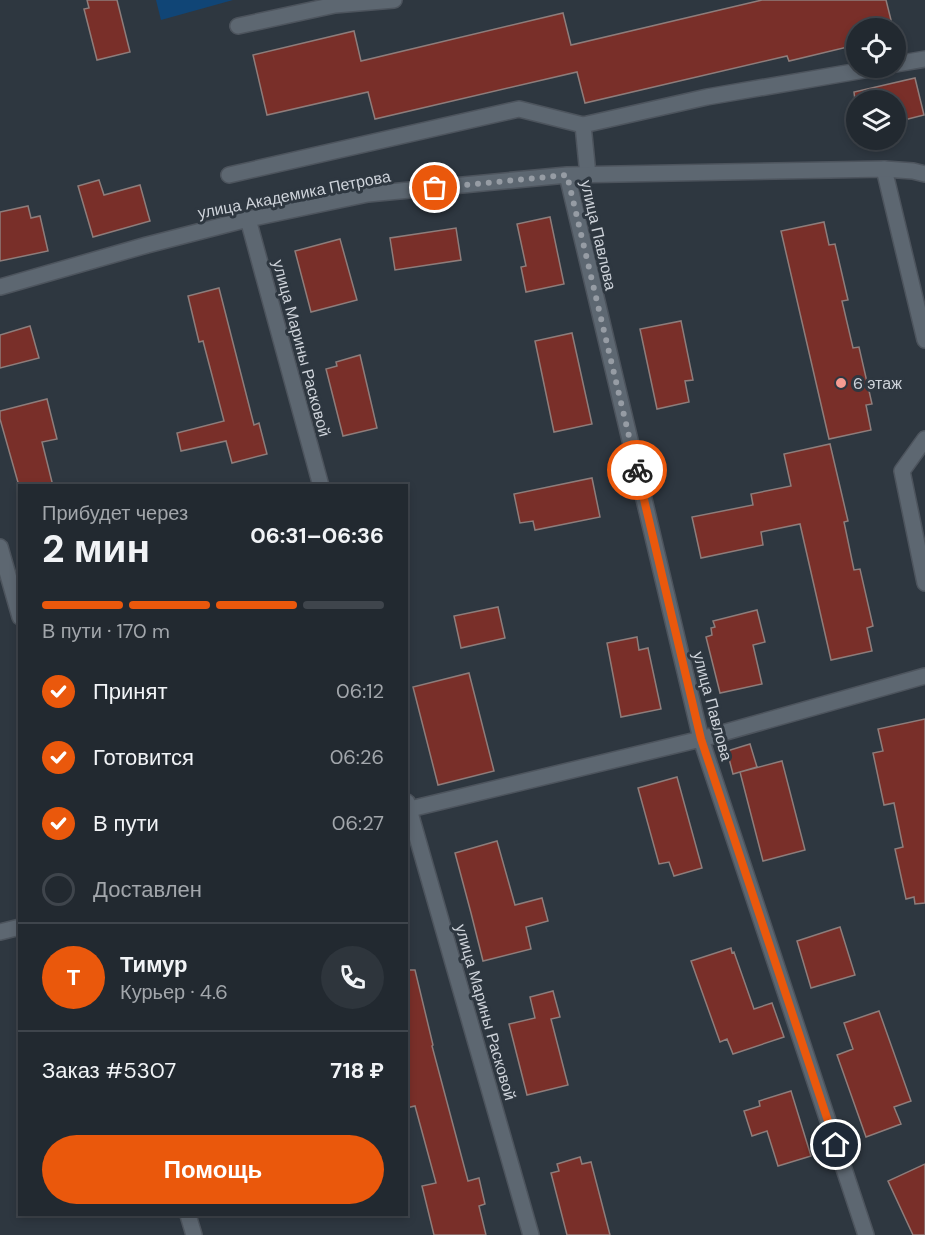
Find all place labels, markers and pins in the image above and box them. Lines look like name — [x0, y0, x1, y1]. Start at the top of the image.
pin — [409, 162, 460, 213]
place label: 6 этаж — [853, 373, 902, 394]
marker: 6 этаж — [834, 376, 848, 390]
pin — [810, 1119, 861, 1170]

